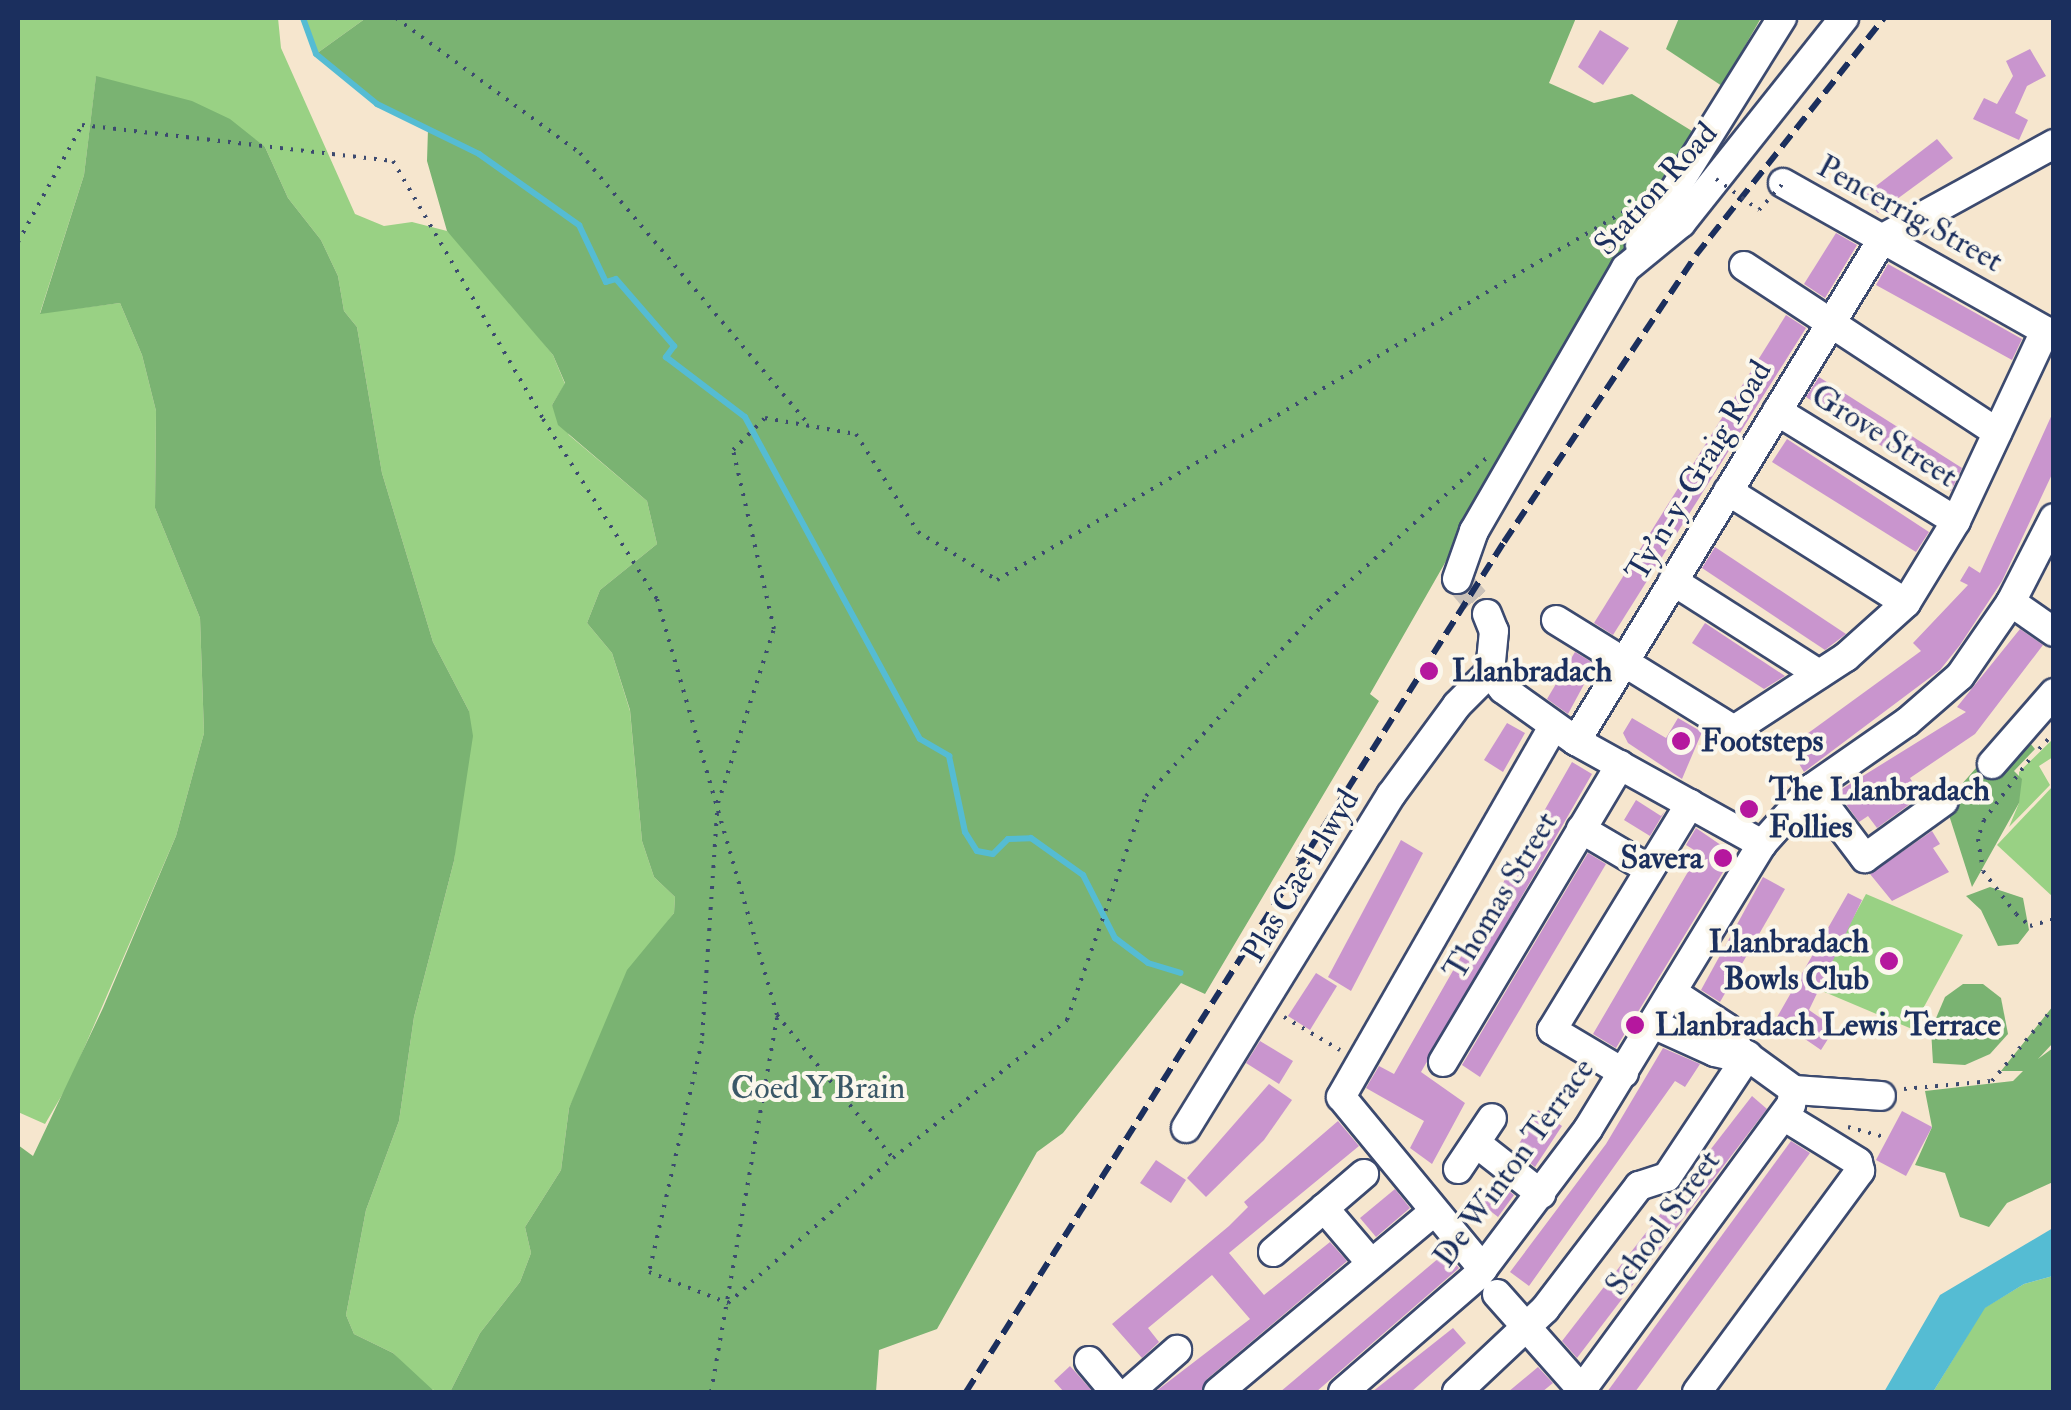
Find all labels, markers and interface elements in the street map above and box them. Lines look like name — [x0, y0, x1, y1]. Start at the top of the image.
street label: Station Road — [1586, 115, 1726, 263]
street label: Pencerrig Street — [1811, 147, 2009, 281]
street label: Ty'n-y-Graig Road — [1618, 354, 1780, 588]
street label: Grove Street — [1804, 376, 1964, 496]
place label: Llanbradach — [1452, 652, 1612, 690]
marker: Llanbradach — [1416, 658, 1442, 684]
place label: Footsteps — [1701, 722, 1823, 760]
marker: Footsteps — [1670, 730, 1692, 752]
place label: The Llanbradach Follies — [1769, 772, 1990, 847]
street label: Plas Cae Llwyd — [1234, 783, 1368, 969]
marker: The Llanbradach Follies — [1738, 798, 1760, 820]
street label: Thomas Street — [1436, 805, 1566, 987]
place label: Savera — [1621, 839, 1703, 877]
marker: Savera — [1712, 847, 1734, 869]
place label: Llanbradach Bowls Club — [1709, 924, 1869, 999]
marker: Llanbradach Bowls Club — [1878, 950, 1900, 972]
place label: Llanbradach Lewis Terrace — [1655, 1006, 2001, 1044]
marker: Llanbradach Lewis Terrace — [1624, 1014, 1646, 1036]
street label: De Winton Terrace — [1425, 1051, 1603, 1275]
park label: Coed Y Brain — [731, 1069, 905, 1107]
street label: School Street — [1597, 1143, 1729, 1303]

